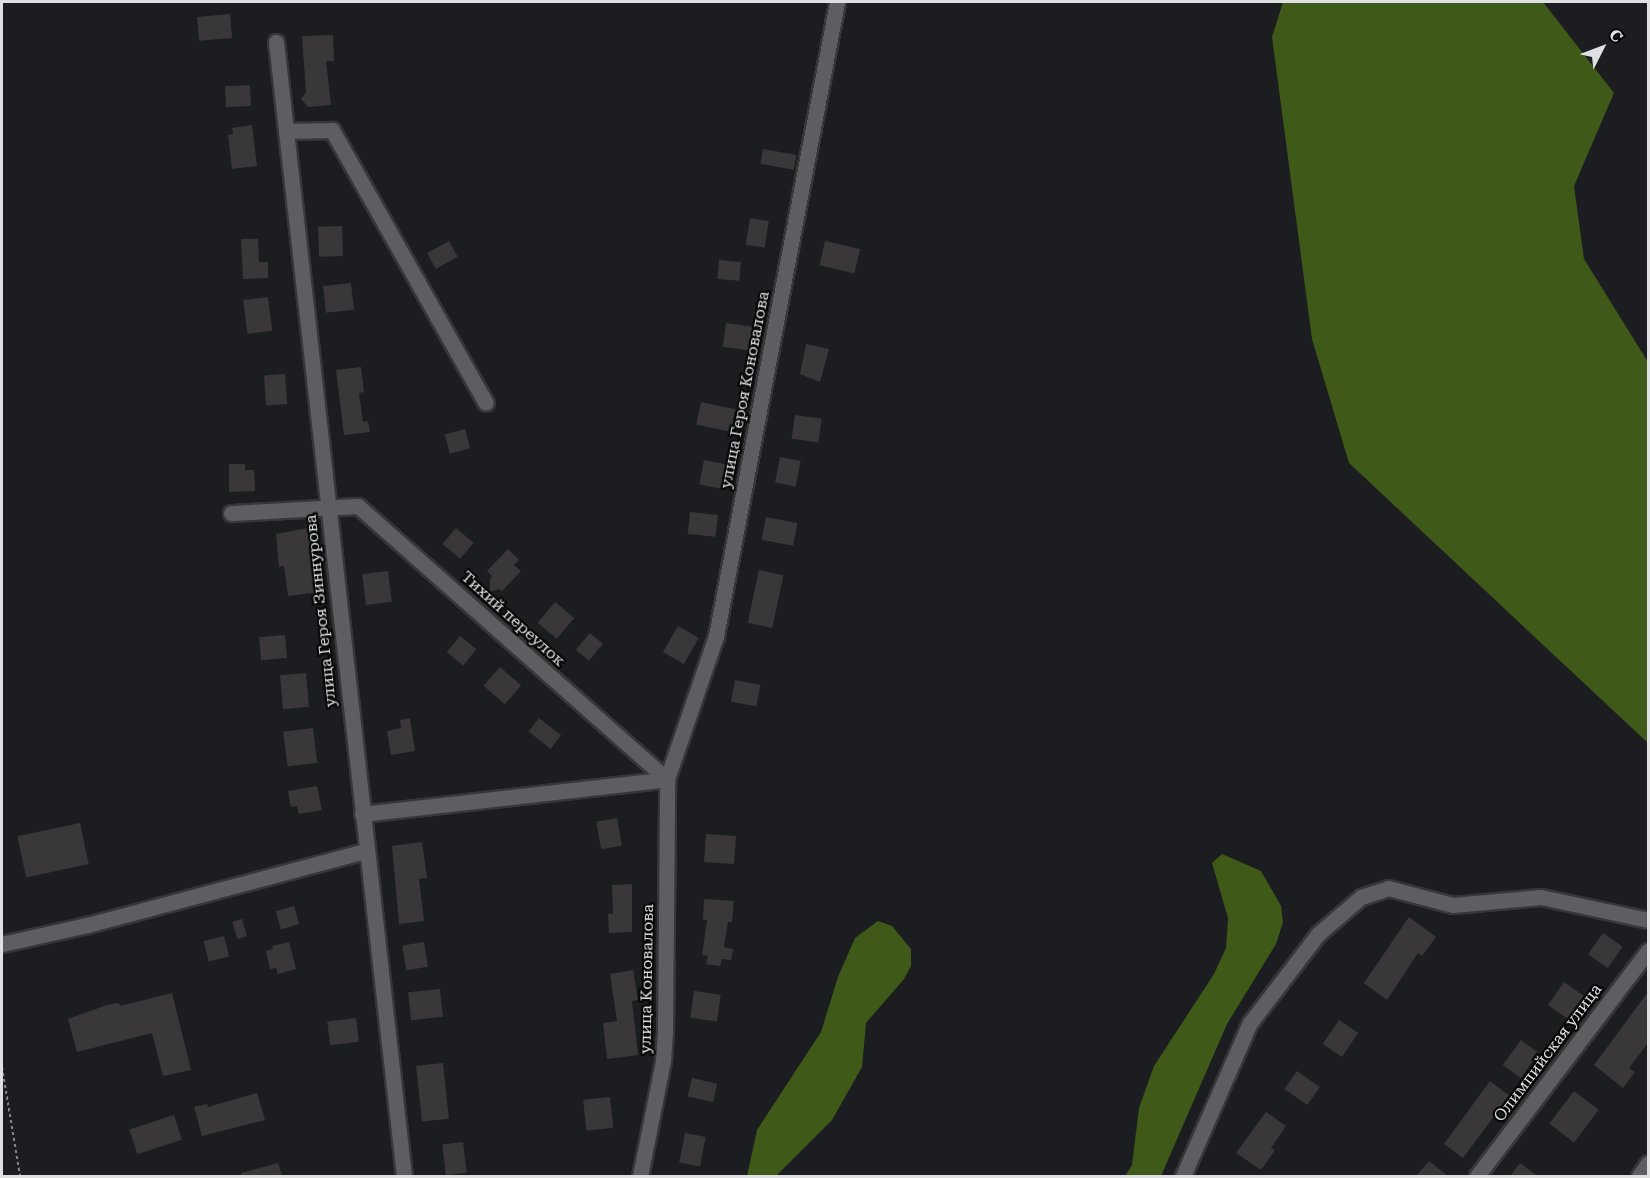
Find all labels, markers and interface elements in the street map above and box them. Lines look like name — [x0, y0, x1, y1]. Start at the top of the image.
north arrow — [1572, 18, 1632, 78]
text: С — [1605, 25, 1627, 46]
street label: улица Героя Коновалова — [716, 290, 774, 490]
street label: улица Героя Зиннурова — [301, 514, 341, 708]
street label: Тихий переулок — [457, 567, 569, 671]
street label: улица Коновалова — [636, 904, 658, 1054]
street label: Олимпийская улица — [1490, 980, 1606, 1126]

